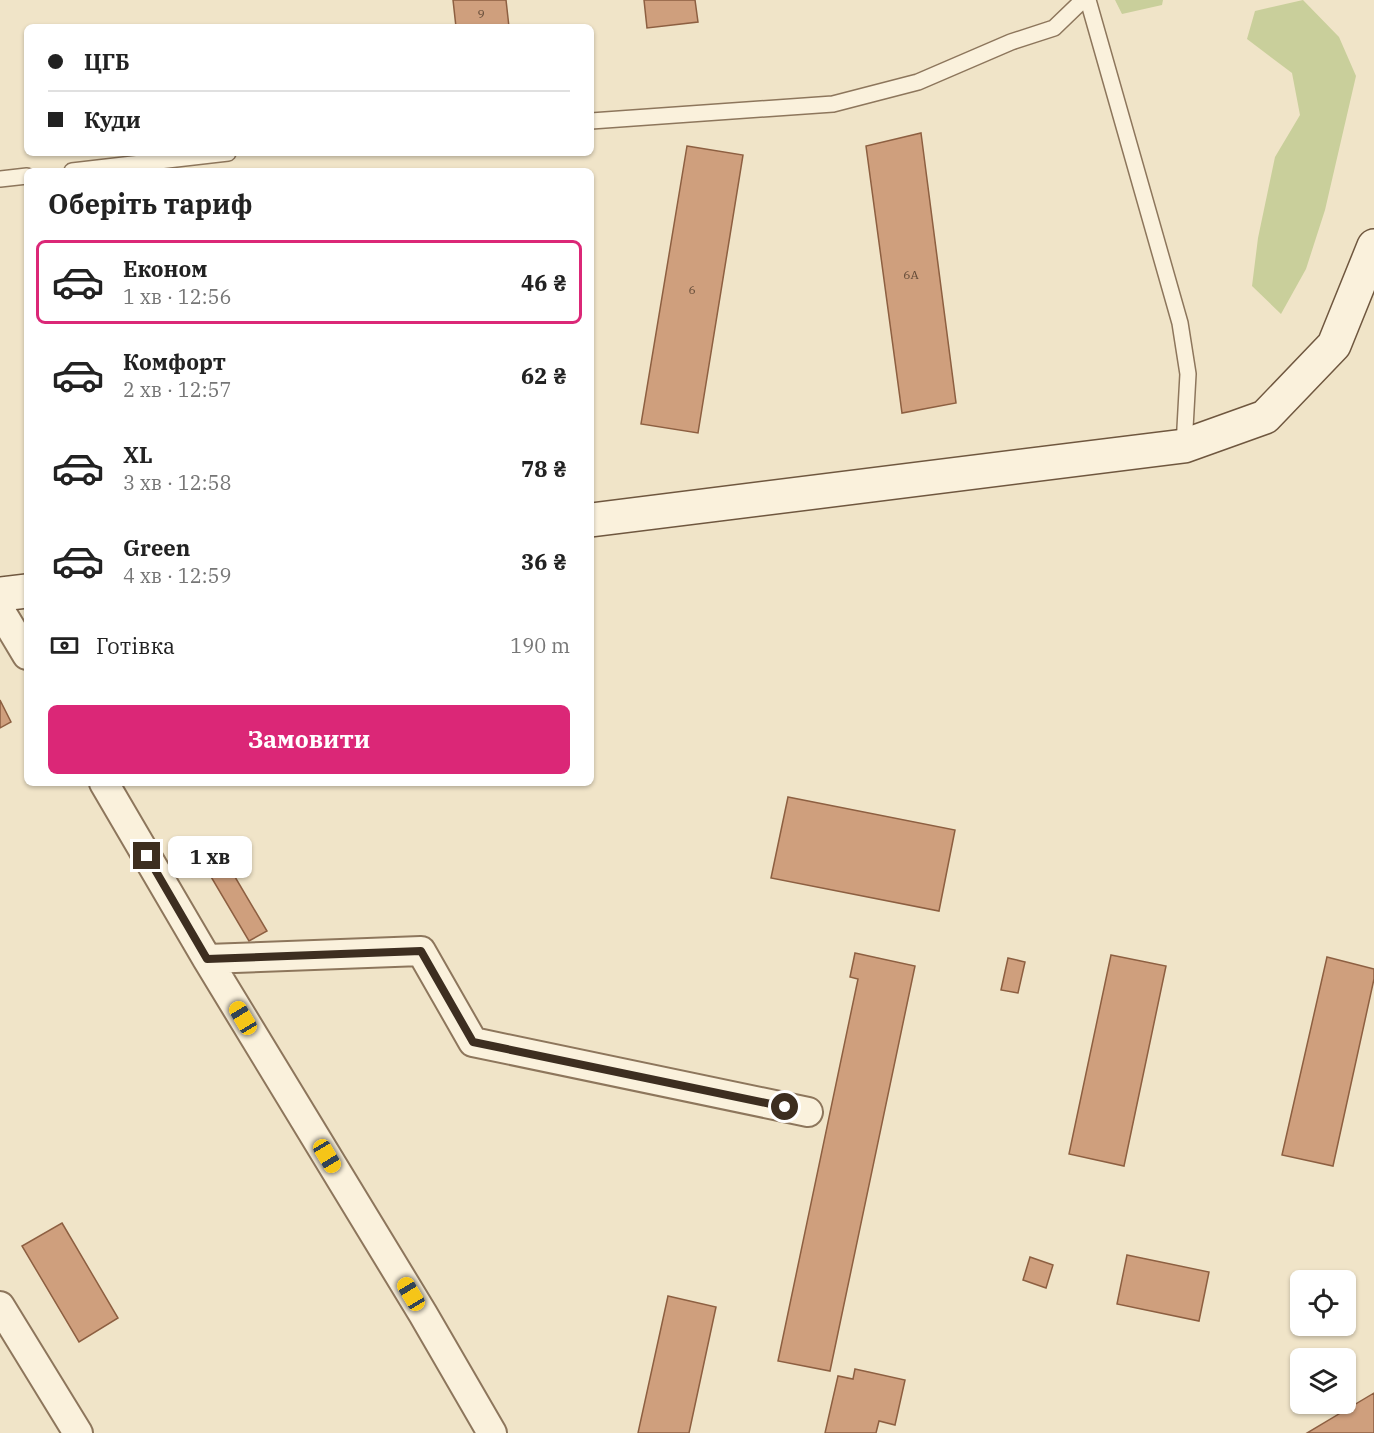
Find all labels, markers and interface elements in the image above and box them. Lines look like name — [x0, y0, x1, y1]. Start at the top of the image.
house number: 9 — [477, 6, 485, 21]
text: ЦГБ — [84, 47, 129, 76]
text: Куди — [84, 105, 141, 134]
text: Оберіть тариф — [48, 186, 253, 221]
text: Економ — [123, 254, 208, 283]
icon: car — [51, 255, 105, 309]
house number: 6А — [903, 267, 919, 282]
text: 46 ₴ — [521, 268, 567, 297]
house number: 6 — [688, 282, 696, 297]
text: 1 хв · 12:56 — [123, 283, 232, 310]
text: Комфорт — [123, 347, 226, 376]
icon: car — [51, 348, 105, 402]
text: 62 ₴ — [521, 361, 567, 390]
text: 2 хв · 12:57 — [123, 376, 232, 403]
text: XL — [123, 440, 153, 469]
icon: car — [51, 441, 105, 495]
text: 78 ₴ — [521, 454, 567, 483]
text: 3 хв · 12:58 — [123, 469, 232, 496]
text: Green — [123, 533, 190, 562]
icon: car — [51, 534, 105, 588]
text: 36 ₴ — [521, 547, 567, 576]
text: 4 хв · 12:59 — [123, 562, 232, 589]
icon: cash — [48, 629, 81, 662]
text: Готівка — [96, 631, 175, 660]
text: 190 m — [510, 632, 570, 659]
button: Замовити — [48, 705, 570, 774]
callout: 1 хв — [168, 835, 252, 877]
route end — [133, 842, 160, 869]
text: 1 хв — [190, 843, 230, 870]
car — [226, 998, 260, 1038]
route start — [771, 1093, 798, 1120]
car — [310, 1136, 344, 1176]
map controls — [1290, 1270, 1356, 1414]
button: locate — [1290, 1270, 1356, 1336]
car — [394, 1274, 428, 1314]
button: layers — [1290, 1348, 1356, 1414]

